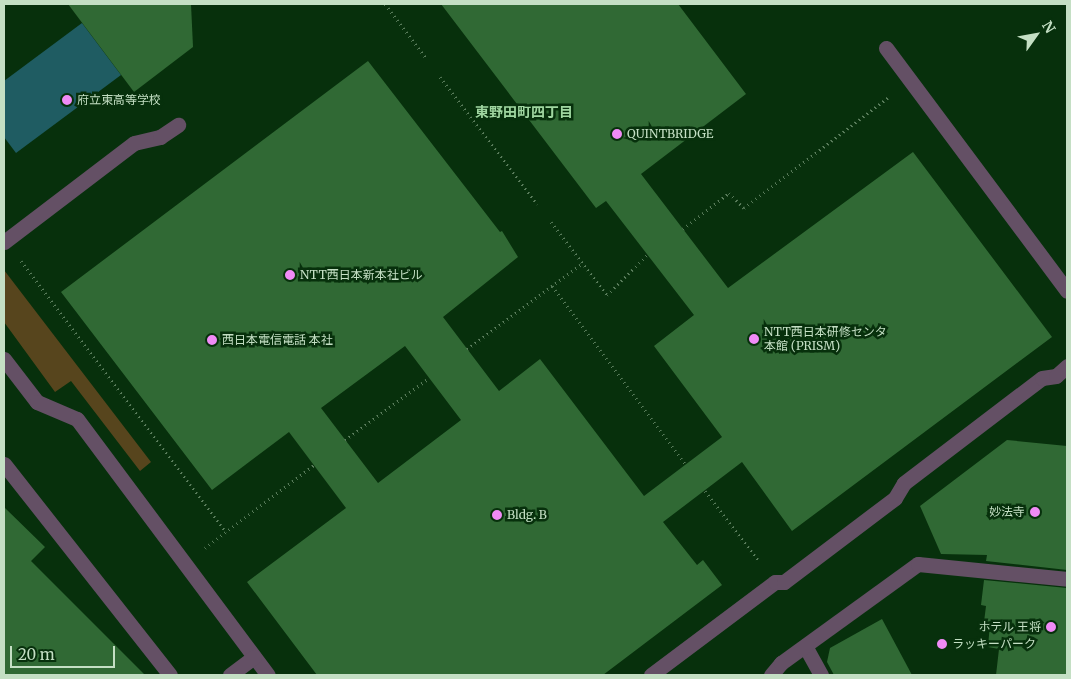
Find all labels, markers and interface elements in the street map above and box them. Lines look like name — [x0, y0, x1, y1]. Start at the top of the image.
north arrow — [1011, 10, 1061, 60]
text: N — [1038, 18, 1059, 37]
place label: 府立東高等学校 — [77, 93, 161, 107]
marker: 府立東高等学校 — [61, 94, 73, 106]
district label: 東野田町四丁目 — [475, 104, 573, 120]
place label: QUINTBRIDGE — [627, 127, 713, 141]
marker: QUINTBRIDGE — [611, 128, 623, 140]
place label: NTT西日本新本社ビル — [300, 268, 423, 282]
marker: NTT西日本新本社ビル — [284, 269, 296, 281]
place label: NTT西日本研修センタ 本館 (PRISM) — [764, 325, 887, 353]
place label: 西日本電信電話 本社 — [222, 333, 333, 347]
marker: NTT西日本研修センタ 本館 (PRISM) — [748, 333, 760, 345]
marker: 西日本電信電話 本社 — [206, 334, 218, 346]
place label: 妙法寺 — [989, 505, 1025, 519]
marker: 妙法寺 — [1029, 506, 1041, 518]
place label: Bldg. B — [507, 508, 547, 522]
marker: Bldg. B — [491, 509, 503, 521]
place label: ホテル 王将 — [978, 620, 1041, 634]
marker: ホテル 王将 — [1045, 621, 1057, 633]
scale bar — [12, 636, 118, 668]
place label: ラッキーパーク — [952, 637, 1036, 651]
marker: ラッキーパーク — [936, 638, 948, 650]
text: 20 m — [18, 645, 55, 664]

